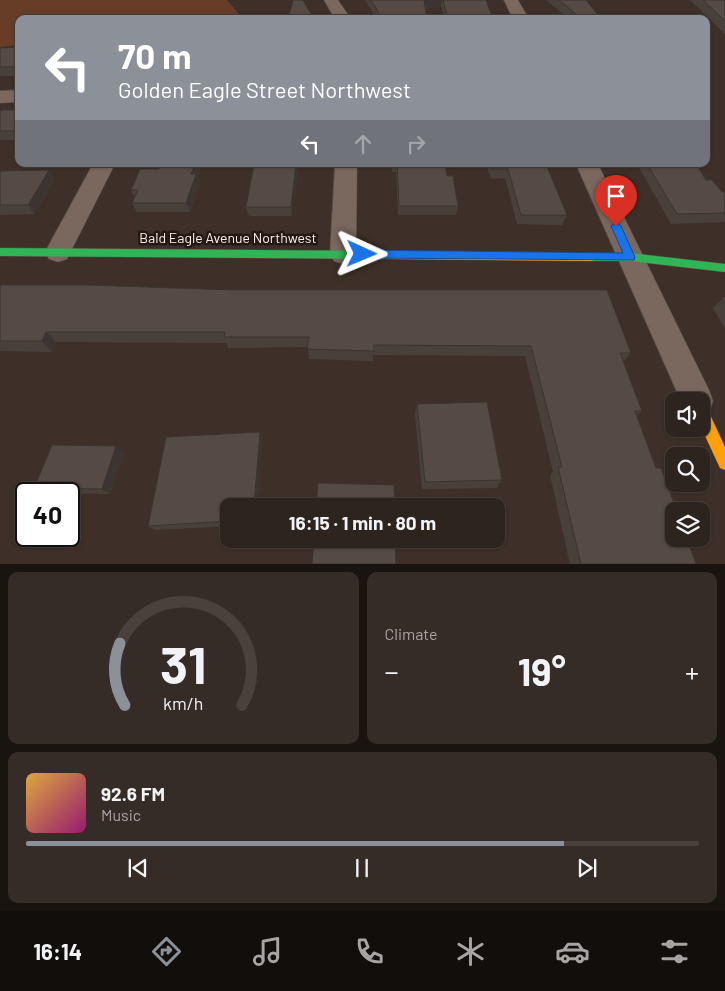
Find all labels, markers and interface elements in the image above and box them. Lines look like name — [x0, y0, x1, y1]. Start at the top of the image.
text: 70 m — [118, 34, 192, 76]
icon: left — [35, 35, 100, 100]
text: Golden Eagle Street Northwest — [118, 76, 411, 102]
icon: left — [296, 130, 324, 158]
icon: ahead — [349, 130, 377, 158]
icon: right — [402, 130, 430, 158]
pin — [595, 175, 637, 226]
icon: arrive — [602, 182, 630, 210]
position arrow — [335, 227, 387, 279]
street label: Bald Eagle Avenue Northwest — [139, 229, 317, 246]
map controls — [665, 392, 710, 547]
button: sound — [665, 392, 710, 437]
button: search — [665, 447, 710, 492]
speed limit sign: 40 — [15, 482, 80, 547]
button: layers — [665, 502, 710, 547]
text: 16:15 · 1 min · 80 m — [289, 511, 436, 534]
text: Climate — [385, 624, 437, 643]
text: 31 — [160, 632, 206, 694]
text: 19° — [518, 648, 566, 694]
text: − — [385, 654, 399, 688]
text: + — [685, 654, 699, 688]
text: km/h — [163, 692, 203, 714]
text: 92.6 FM — [101, 782, 165, 805]
text: Music — [101, 805, 141, 824]
icon: previous — [124, 854, 152, 882]
icon: pause — [348, 854, 376, 882]
icon: next — [573, 854, 601, 882]
icon: directions — [149, 934, 184, 969]
icon: music — [250, 934, 285, 969]
icon: phone — [352, 934, 387, 969]
icon: climate — [453, 934, 488, 969]
icon: car — [555, 934, 590, 969]
icon: filters — [657, 934, 692, 969]
text: 16:14 — [33, 938, 82, 964]

